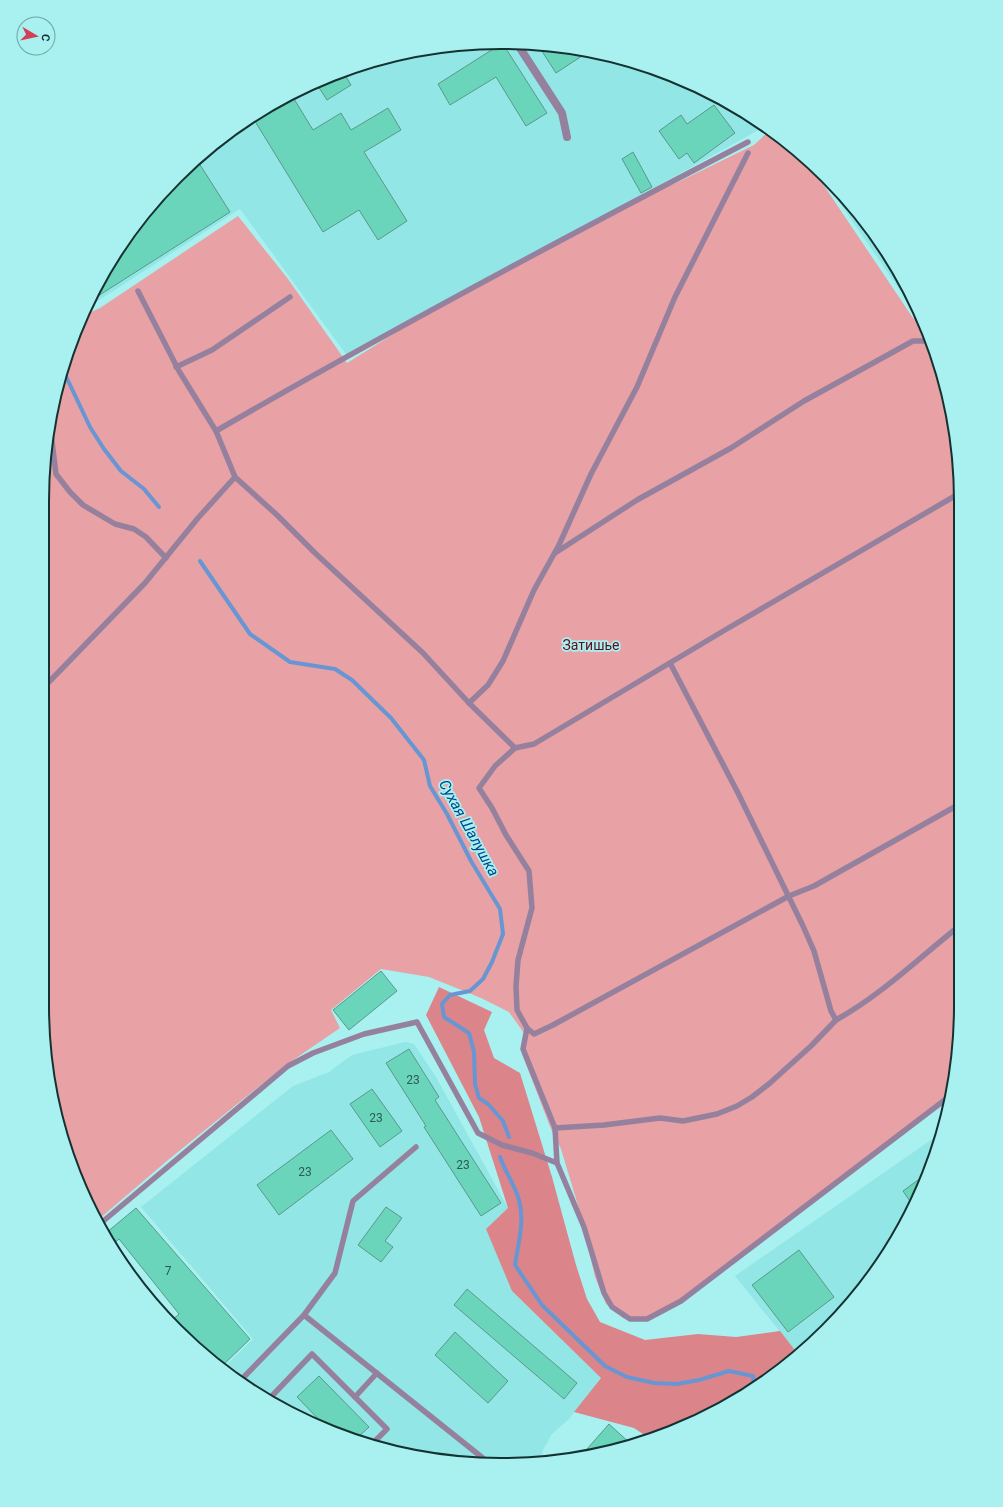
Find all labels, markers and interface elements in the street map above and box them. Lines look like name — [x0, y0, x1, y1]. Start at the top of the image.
north arrow — [16, 16, 56, 56]
text: С — [38, 33, 52, 42]
park label: Затишье — [563, 637, 619, 653]
water label: Сухая Шалушка — [435, 777, 503, 879]
house number: 23 — [406, 1073, 420, 1087]
house number: 23 — [369, 1111, 383, 1125]
house number: 23 — [456, 1158, 470, 1172]
house number: 23 — [298, 1165, 312, 1179]
house number: 7 — [165, 1264, 172, 1278]

